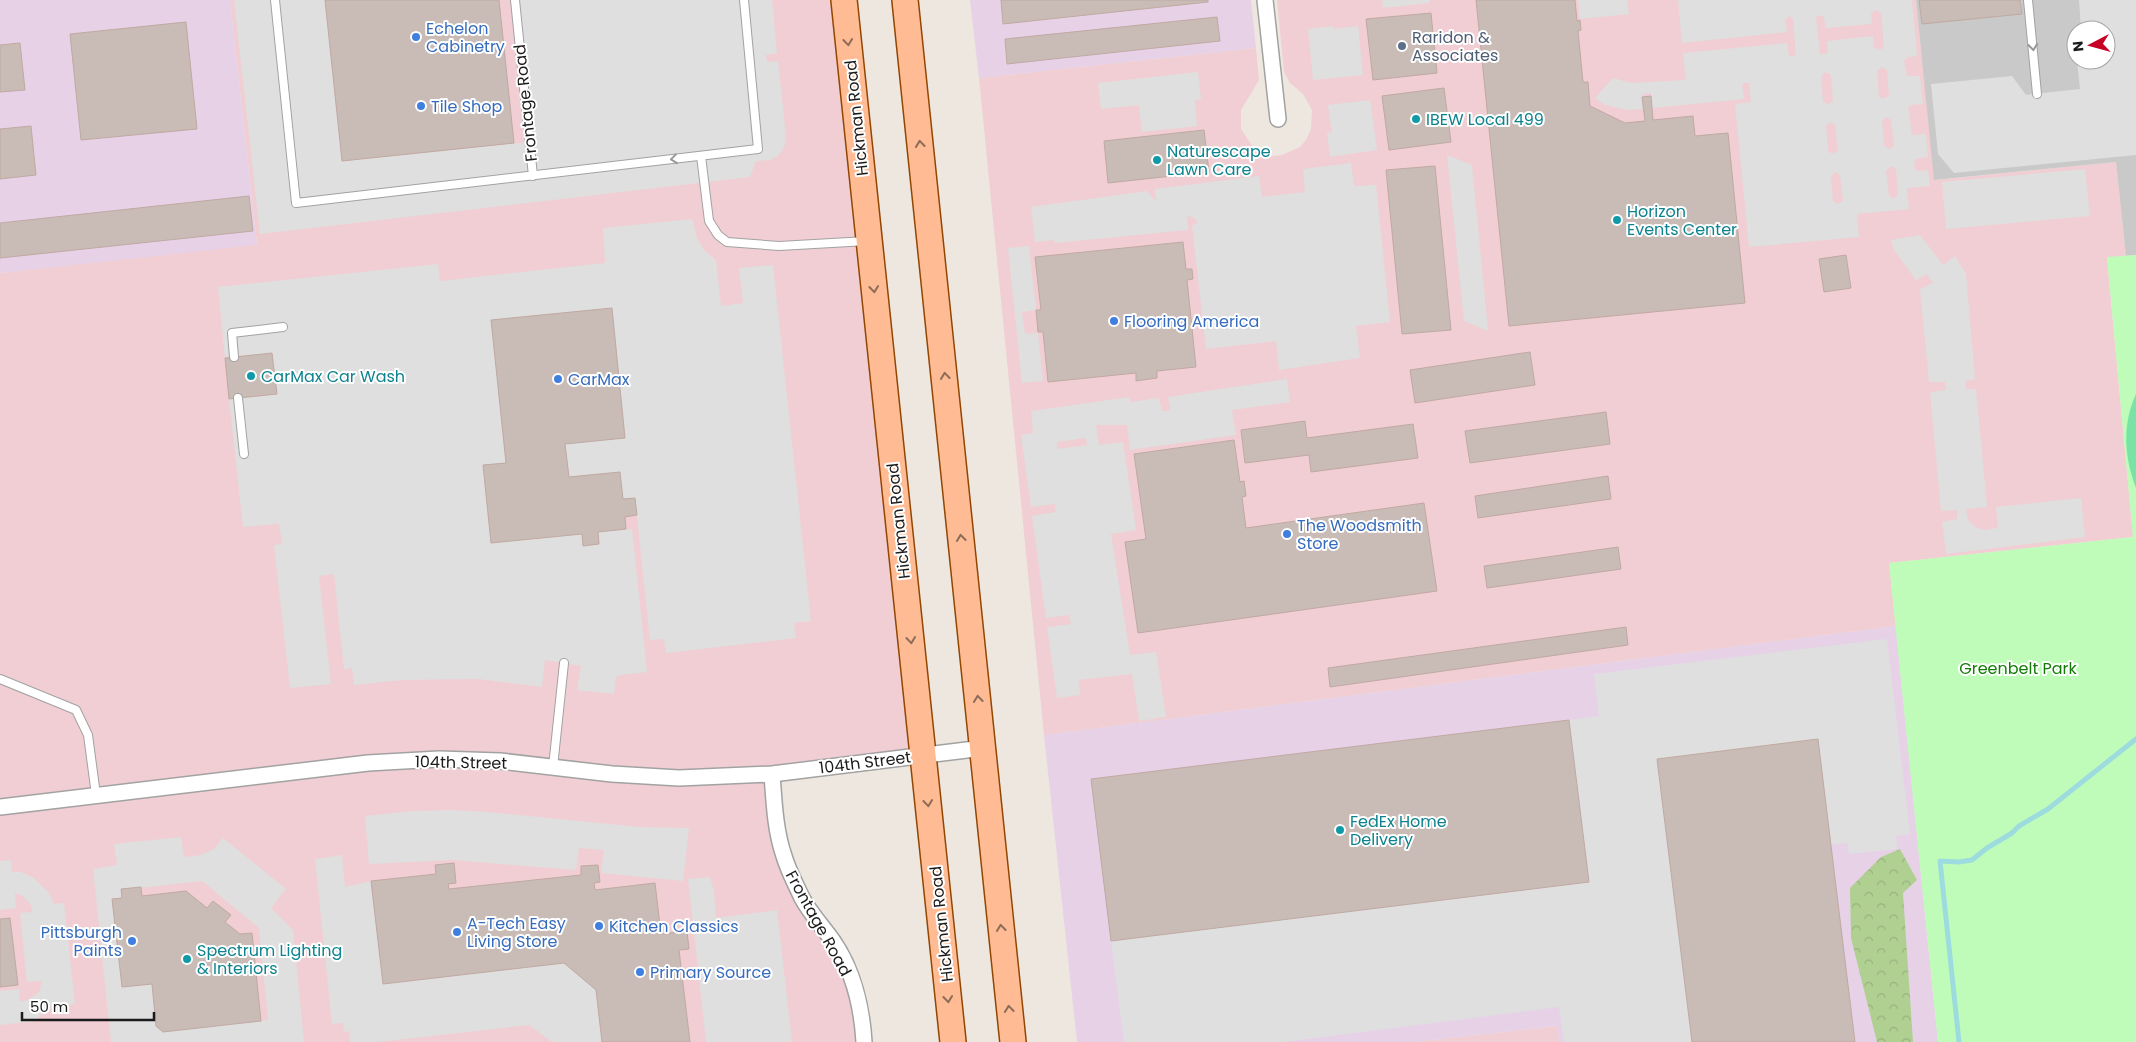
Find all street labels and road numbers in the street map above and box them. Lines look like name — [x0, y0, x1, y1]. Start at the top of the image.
street label: Frontage Road — [508, 43, 543, 163]
street label: Hickman Road — [839, 59, 874, 177]
street label: Hickman Road — [881, 462, 916, 580]
street label: 104th Street — [818, 745, 912, 780]
street label: 104th Street — [415, 750, 508, 775]
street label: Hickman Road — [924, 865, 959, 983]
street label: Frontage Road — [780, 866, 857, 980]

